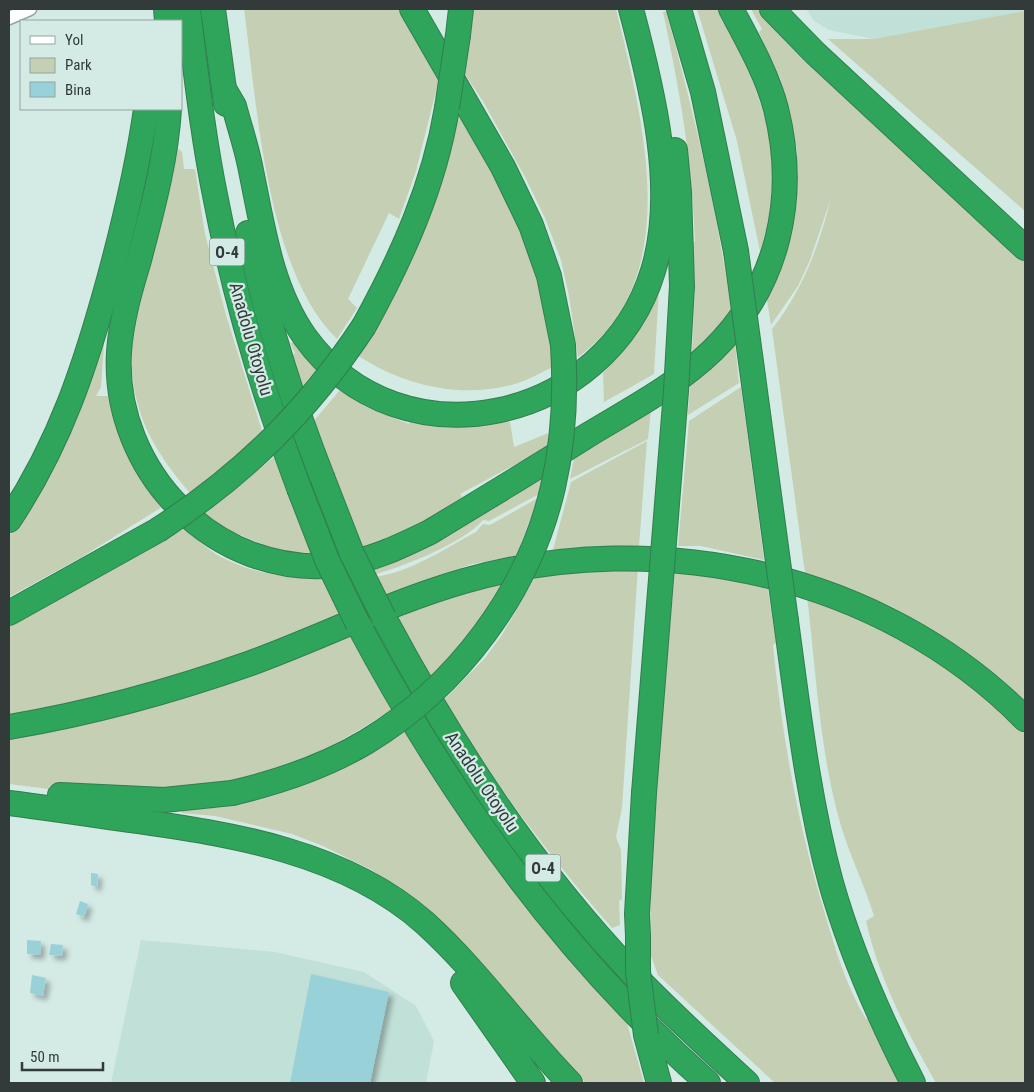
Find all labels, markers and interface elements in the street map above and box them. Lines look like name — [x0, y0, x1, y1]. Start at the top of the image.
legend — [20, 20, 182, 110]
text: Yol — [65, 31, 83, 49]
text: Park — [65, 56, 92, 74]
text: Bina — [65, 81, 91, 99]
road number: O-4 — [210, 238, 244, 266]
street label: Anadolu Otoyolu — [225, 280, 278, 398]
street label: Anadolu Otoyolu — [441, 727, 524, 836]
road number: O-4 — [526, 854, 560, 881]
scale bar — [22, 1040, 104, 1072]
text: 50 m — [30, 1048, 60, 1066]

